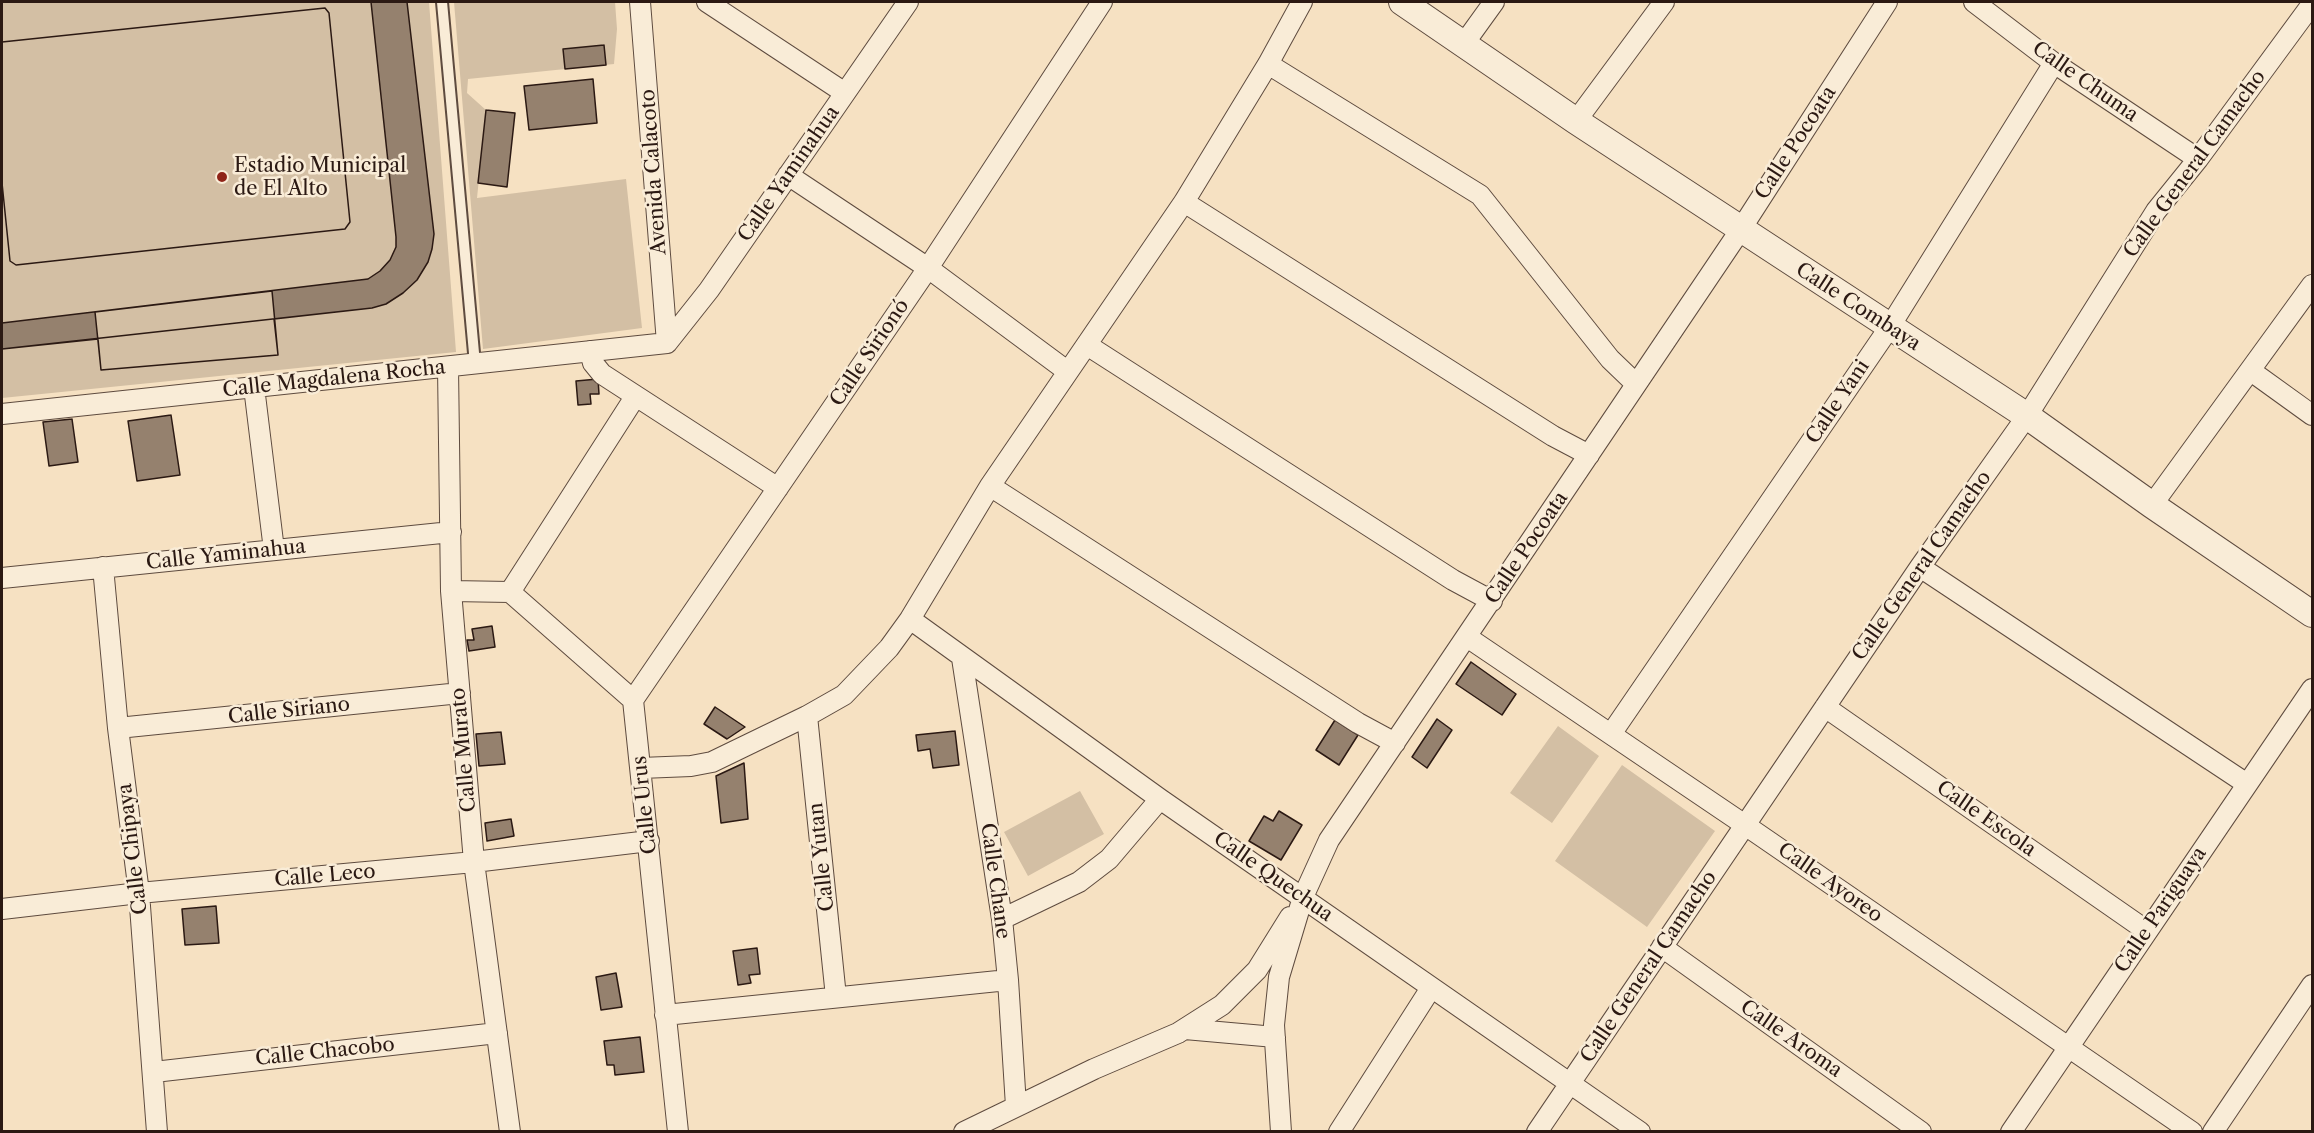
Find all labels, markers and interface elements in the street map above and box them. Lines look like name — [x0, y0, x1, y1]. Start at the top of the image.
street label: Calle Chuma — [2027, 37, 2143, 127]
street label: Calle General Camacho — [2119, 66, 2271, 262]
street label: Calle Pocoata — [1750, 82, 1842, 204]
street label: Avenida Calacoto — [636, 88, 672, 256]
street label: Calle Yaminahua — [733, 101, 845, 247]
place label: Estadio Municipal de El Alto — [234, 154, 406, 201]
marker: Estadio Municipal de El Alto — [215, 170, 229, 184]
street label: Calle Combaya — [1791, 258, 1925, 356]
street label: Calle Sirionó — [825, 295, 915, 411]
street label: Calle Magdalena Rocha — [221, 355, 447, 403]
street label: Calle Yani — [1801, 356, 1875, 448]
street label: Calle General Camacho — [1847, 467, 1997, 665]
street label: Calle Pocoata — [1481, 487, 1573, 609]
street label: Calle Yaminahua — [145, 535, 307, 575]
street label: Calle Murato — [447, 687, 481, 813]
street label: Calle Siriano — [227, 693, 351, 729]
street label: Calle Urus — [628, 755, 662, 855]
street label: Calle Escola — [1932, 776, 2040, 862]
street label: Calle Chipaya — [113, 782, 153, 916]
street label: Calle Yutan — [804, 801, 840, 913]
street label: Calle Chane — [975, 822, 1015, 940]
street label: Calle Quechua — [1209, 827, 1337, 927]
street label: Calle Ayoreo — [1773, 838, 1887, 928]
street label: Calle Pariguaya — [2110, 843, 2212, 977]
street label: Calle Leco — [273, 860, 377, 892]
street label: Calle General Camacho — [1576, 867, 1722, 1067]
street label: Calle Aroma — [1735, 995, 1847, 1083]
street label: Calle Chacobo — [254, 1033, 396, 1071]

